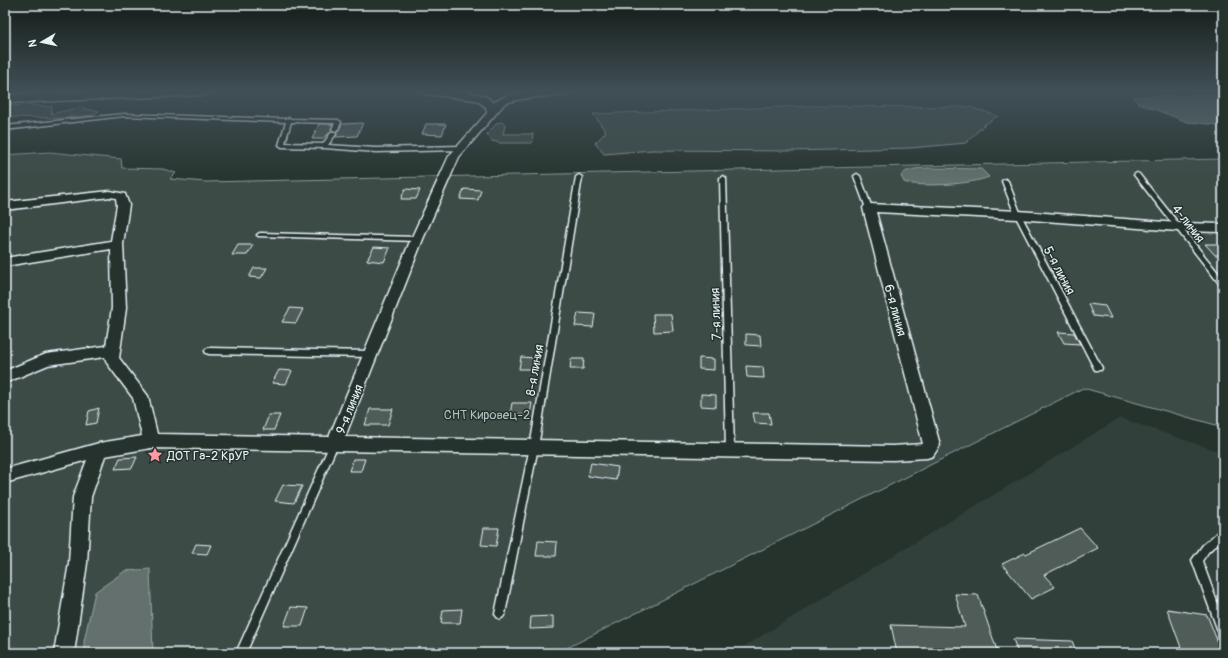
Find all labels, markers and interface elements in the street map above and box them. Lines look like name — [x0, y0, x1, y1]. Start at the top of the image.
north arrow — [22, 22, 62, 62]
text: N — [26, 38, 40, 48]
street label: 4-линия — [1168, 201, 1208, 246]
street label: 5-я линия — [1040, 244, 1079, 297]
street label: 6-я линия — [880, 283, 910, 338]
street label: 7-я линия — [707, 288, 725, 340]
street label: 8-я линия — [523, 343, 547, 397]
street label: 9-я линия — [333, 382, 367, 437]
park label: СНТ Кировец-2 — [444, 407, 530, 423]
place icon: ДОТ Га-2 КрУР — [146, 446, 164, 464]
place label: ДОТ Га-2 КрУР — [166, 448, 249, 464]

